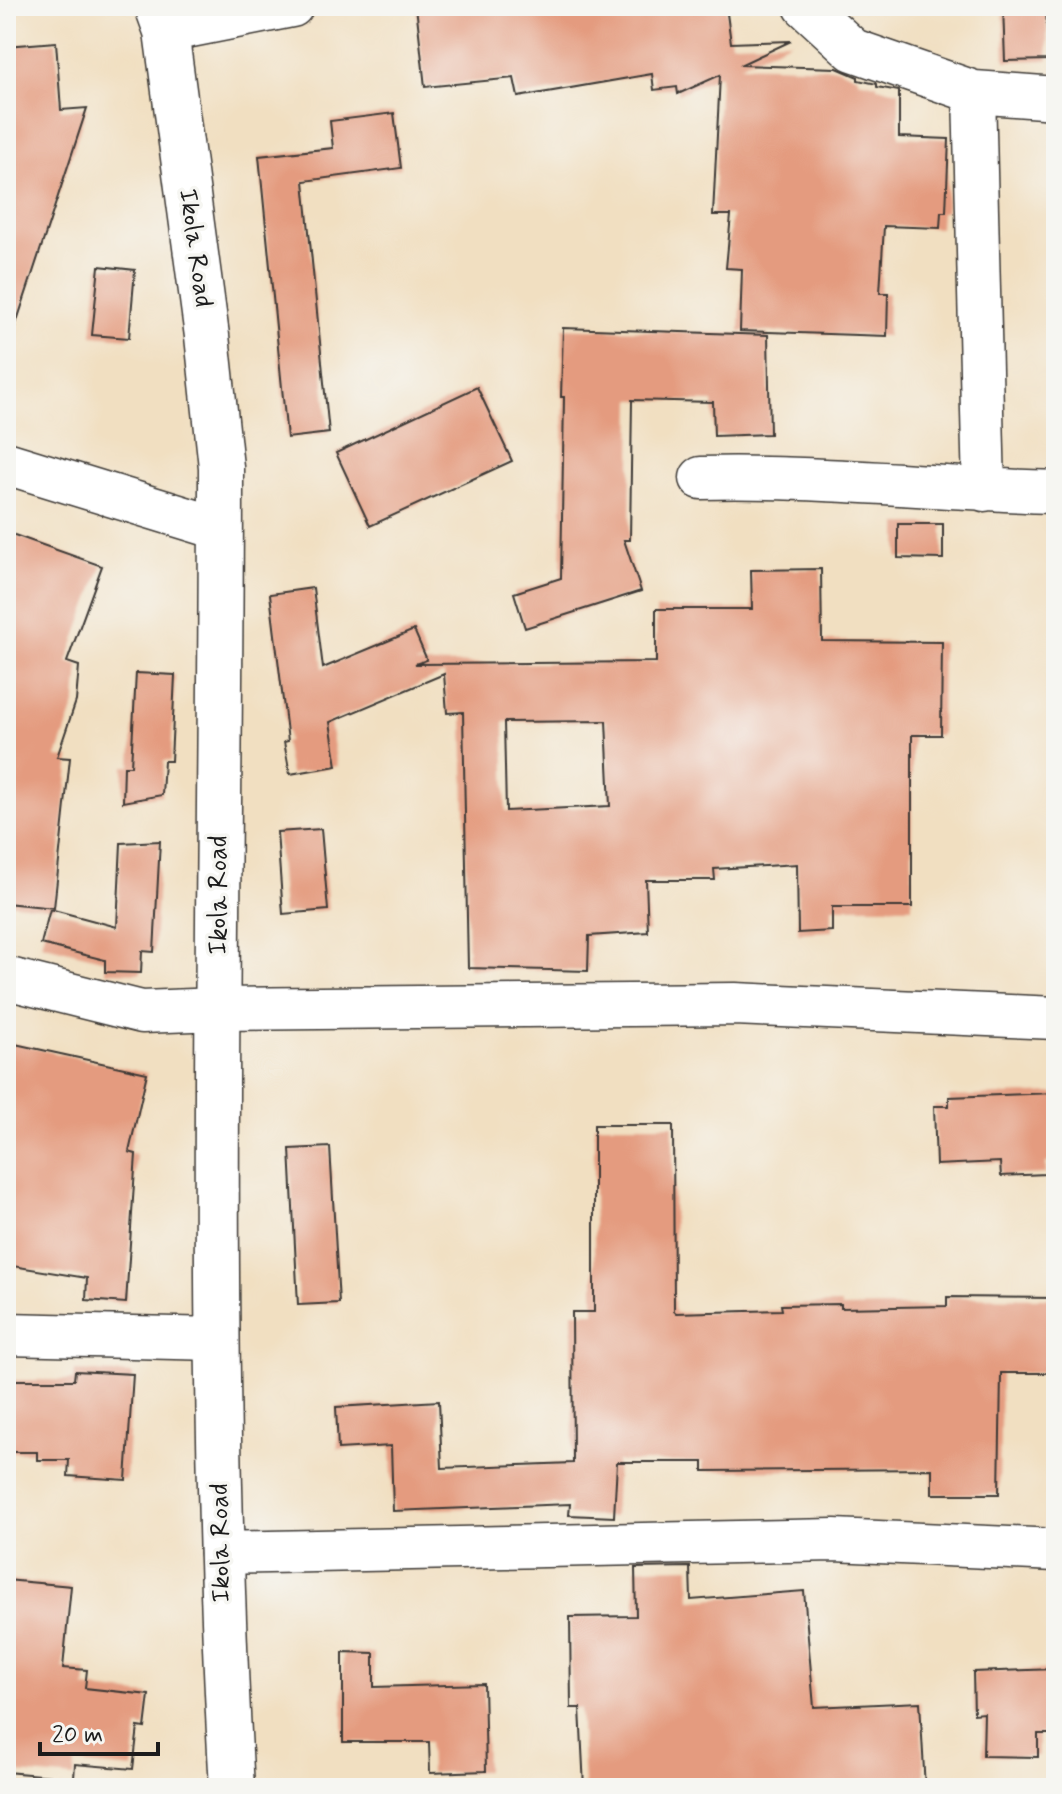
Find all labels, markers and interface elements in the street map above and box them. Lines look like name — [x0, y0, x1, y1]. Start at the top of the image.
street label: Ikola Road — [170, 187, 220, 309]
street label: Ikola Road — [202, 835, 236, 955]
street label: Ikola Road — [203, 1483, 239, 1603]
scale bar — [40, 1706, 158, 1756]
text: 20 m — [52, 1720, 103, 1751]

